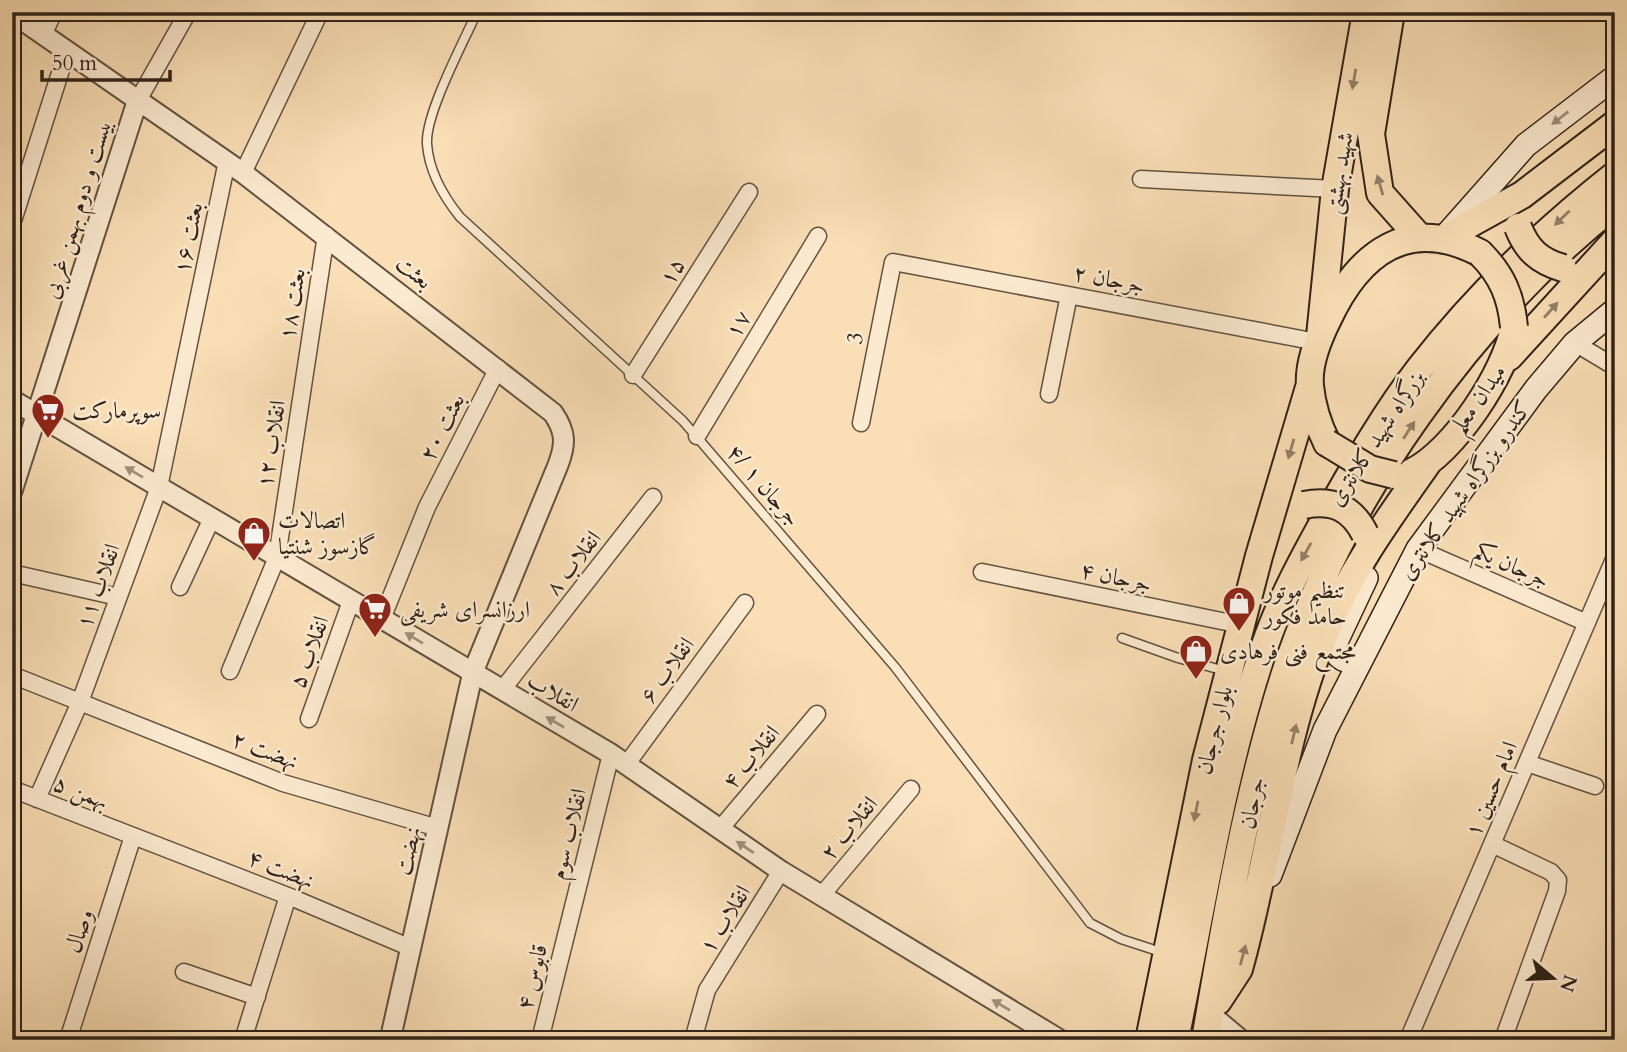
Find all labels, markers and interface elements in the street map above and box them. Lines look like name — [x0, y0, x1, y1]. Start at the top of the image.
scale bar — [42, 38, 170, 82]
text: 50 m — [52, 49, 97, 78]
one-way arrow — [1348, 68, 1359, 90]
one-way arrow — [1551, 110, 1569, 125]
street label: بیست و دوم بهمن غربی — [35, 116, 123, 304]
street label: شهید بهشتی — [1317, 130, 1361, 216]
one-way arrow — [1374, 174, 1385, 196]
street label: ۱۶ بعثت — [166, 200, 210, 276]
one-way arrow — [1554, 210, 1571, 226]
street label: بعثت — [389, 248, 439, 296]
street label: ۱۵ — [652, 251, 692, 291]
street label: جرجان ۲ — [1071, 257, 1147, 301]
street label: ۱۸ بعثت — [271, 266, 313, 342]
one-way arrow — [1543, 301, 1559, 319]
street label: ۱۷ — [718, 304, 758, 344]
street label: 3 — [839, 329, 871, 347]
street label: میدان معلم — [1443, 358, 1519, 444]
street label: بزرگراه شهید کلانتری — [1320, 364, 1432, 512]
street label: ۲۰ بعثت — [412, 388, 472, 466]
supermarket icon: سوپرمارکت — [29, 391, 67, 440]
street label: کندرو بزرگراه شهید کلانتری — [1391, 394, 1539, 586]
place label: سوپرمارکت — [72, 395, 161, 426]
street label: ۱۲ انقلاب — [249, 398, 293, 490]
one-way arrow — [1402, 421, 1416, 439]
street label: جرجان ۱ /۴ — [720, 437, 808, 533]
one-way arrow — [1285, 439, 1295, 460]
one-way arrow — [124, 466, 143, 478]
place label: اتصالات گازسوز شنتیا — [278, 505, 377, 562]
shop icon: اتصالات گازسوز شنتیا — [235, 514, 273, 563]
street label: ۸ انقلاب — [538, 524, 608, 602]
street label: جرجان یکم — [1467, 535, 1554, 601]
street label: ۱۱ انقلاب — [68, 539, 128, 633]
one-way arrow — [1300, 543, 1312, 562]
street label: ۴ جرجان — [1077, 554, 1155, 600]
place label: تنظیم موتور حامد فکور — [1262, 575, 1347, 632]
shop icon: تنظیم موتور حامد فکور — [1220, 584, 1258, 633]
supermarket icon: ارزانسرای شریفی — [356, 590, 394, 639]
place label: ارزانسرای شریفی — [400, 594, 530, 626]
street label: ۵ انقلاب — [282, 612, 336, 692]
one-way arrow — [404, 631, 423, 644]
street label: ۶ انقلاب — [632, 631, 702, 709]
shop icon: مجتمع فنی فرهادی — [1177, 632, 1215, 681]
place label: مجتمع فنی فرهادی — [1220, 636, 1356, 672]
street label: انقلاب — [521, 664, 585, 720]
street label: بلوار جرجان — [1188, 682, 1240, 778]
one-way arrow — [546, 715, 565, 728]
street label: ۴ انقلاب — [715, 718, 787, 796]
street label: ۲ نهضت — [227, 723, 303, 777]
one-way arrow — [1289, 723, 1300, 745]
street label: امام حسین ۱ — [1457, 736, 1529, 843]
street label: ۵ بهمن — [49, 767, 113, 817]
street label: جرجان — [1232, 774, 1272, 832]
street label: انقلاب سوم — [542, 785, 598, 884]
street label: ۲ انقلاب — [813, 789, 885, 867]
one-way arrow — [1190, 800, 1201, 822]
street label: نهضت — [387, 824, 429, 878]
one-way arrow — [736, 840, 754, 854]
street label: ۴ نهضت — [243, 842, 319, 896]
street label: انقلاب ۱ — [692, 879, 758, 959]
street label: وصال — [57, 905, 101, 957]
street label: ۴ قابوس — [509, 941, 555, 1013]
one-way arrow — [1238, 944, 1249, 966]
north arrow — [1518, 944, 1588, 1014]
text: N — [1553, 971, 1583, 996]
one-way arrow — [992, 998, 1011, 1011]

